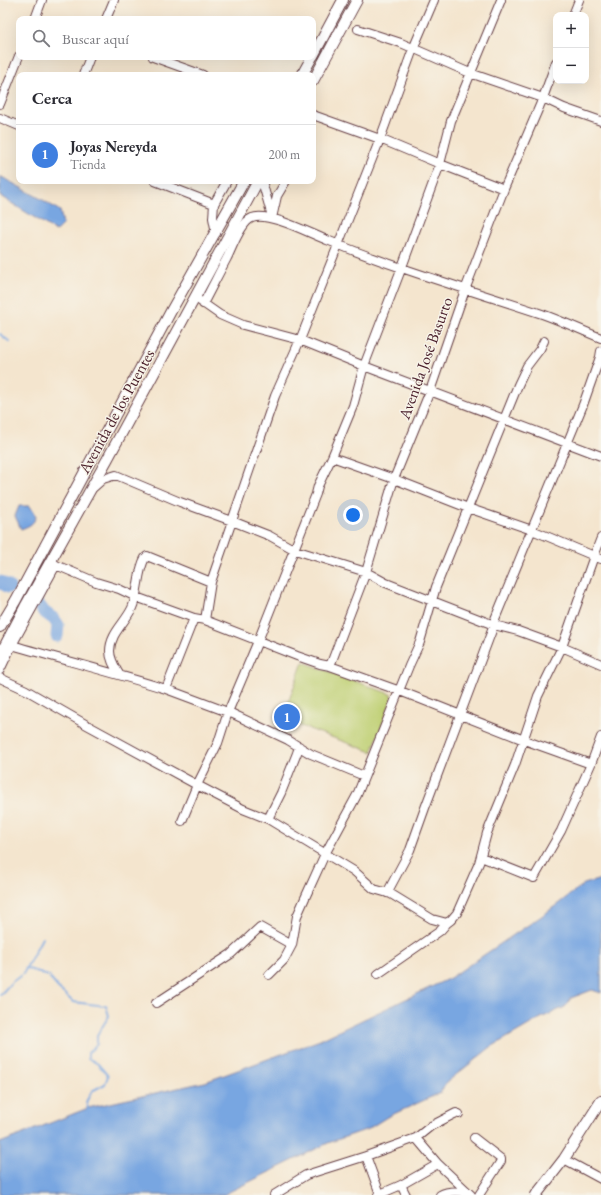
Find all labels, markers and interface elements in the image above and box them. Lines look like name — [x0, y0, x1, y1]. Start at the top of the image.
map controls — [553, 12, 589, 84]
button: + — [553, 12, 589, 48]
search box — [16, 16, 316, 60]
icon: search — [30, 27, 52, 49]
text: Buscar aquí — [62, 29, 129, 48]
button: − — [553, 48, 589, 84]
text: Cerca — [32, 87, 72, 109]
text: Joyas Nereyda — [70, 137, 157, 156]
text: 1 — [42, 146, 48, 163]
text: 200 m — [269, 146, 300, 163]
text: Tienda — [70, 156, 106, 173]
street label: Avenida José Basurto — [393, 294, 457, 423]
street label: Avenida de los Puentes — [73, 345, 159, 478]
your location — [343, 505, 363, 525]
pin: 1 — [274, 702, 300, 732]

